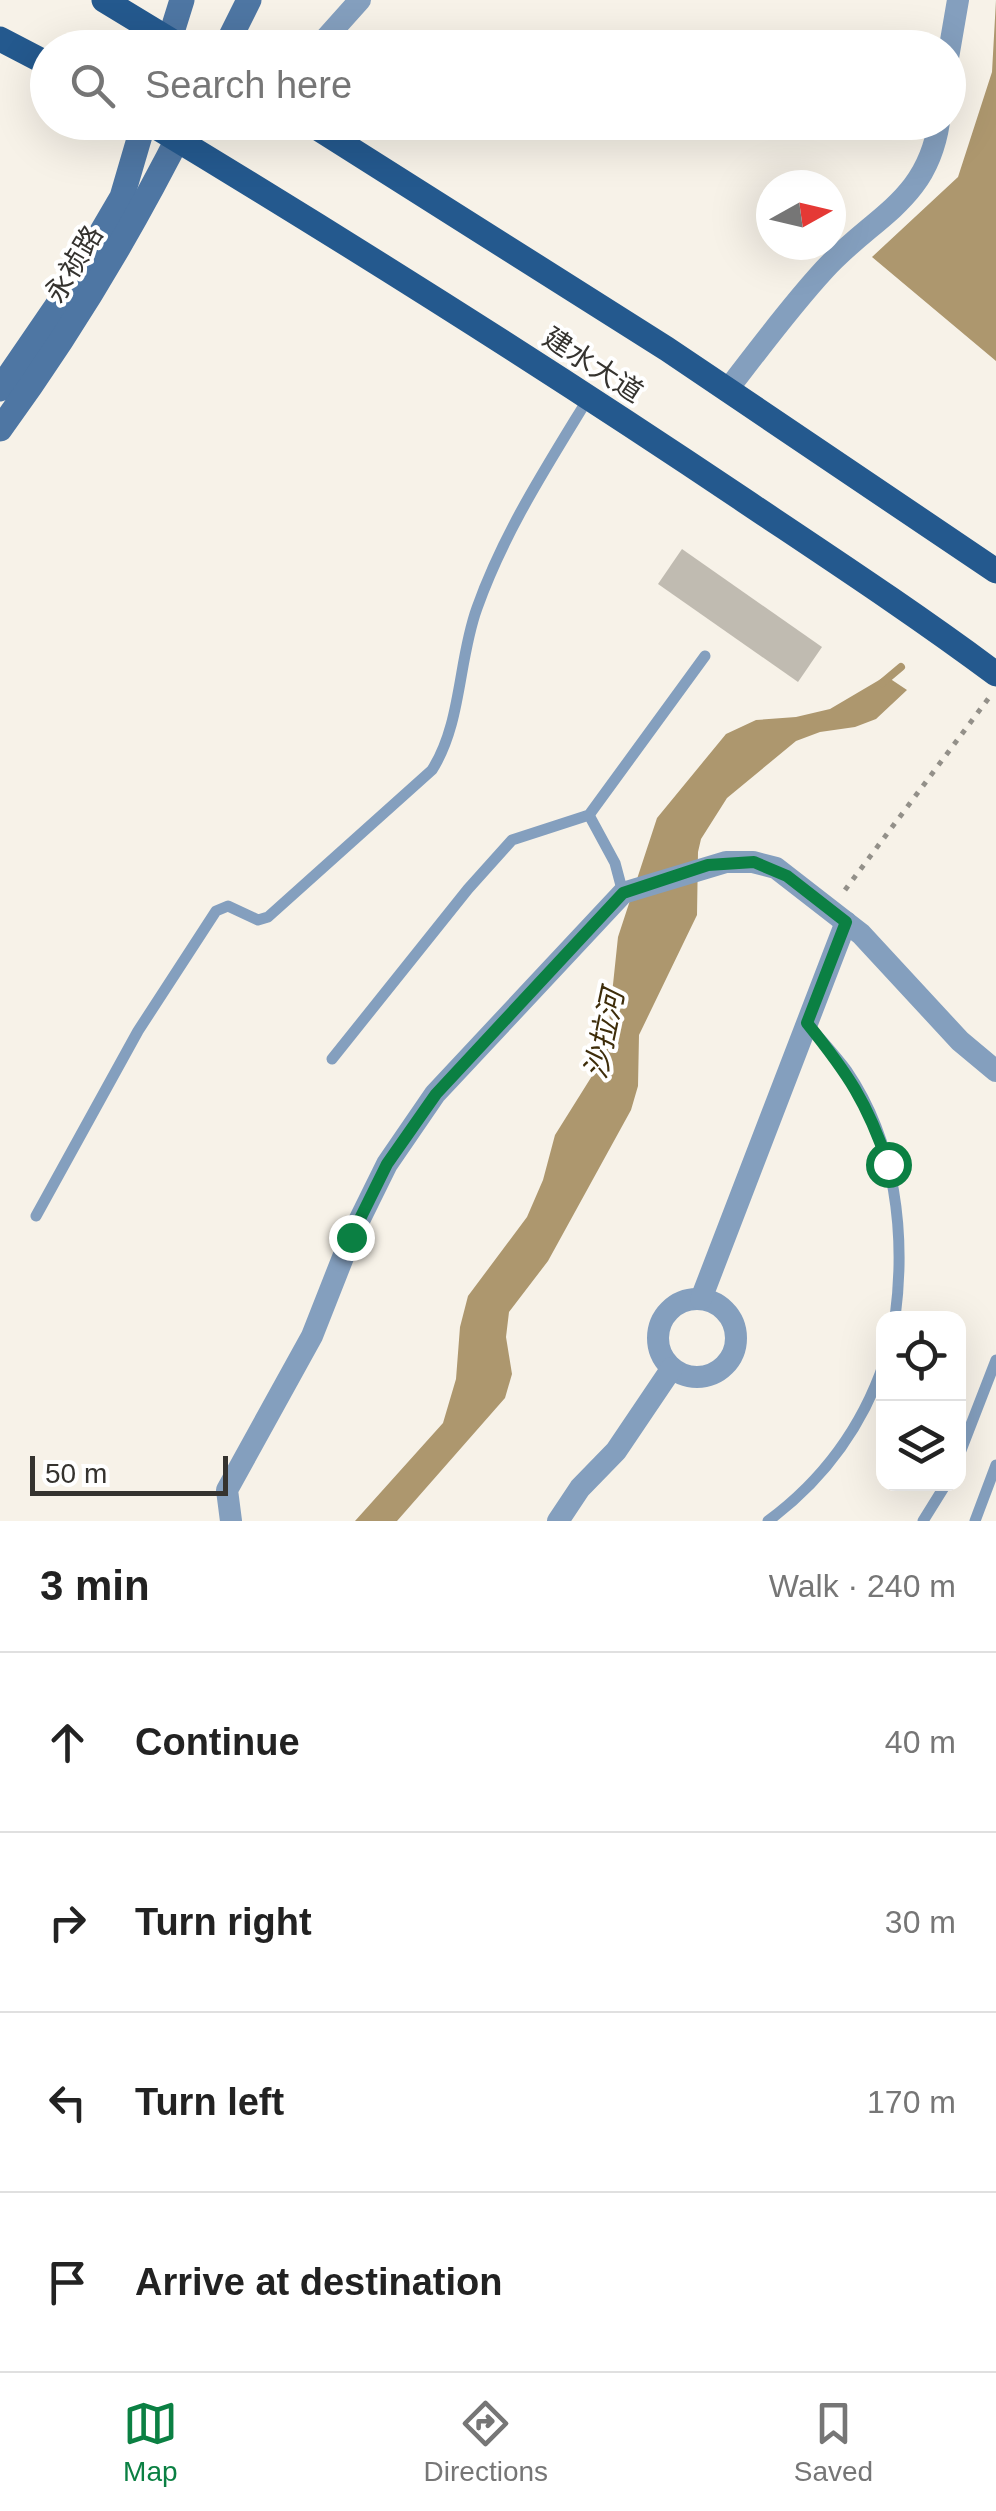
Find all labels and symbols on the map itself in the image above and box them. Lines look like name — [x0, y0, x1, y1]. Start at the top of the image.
north arrow — [756, 170, 846, 260]
street label: 永祯路 — [39, 220, 109, 308]
street label: 建水大道 — [538, 321, 648, 409]
water label: 沙拉河 — [579, 982, 631, 1081]
route start — [866, 1142, 912, 1188]
route end — [329, 1215, 375, 1261]
scale bar — [30, 1451, 228, 1496]

